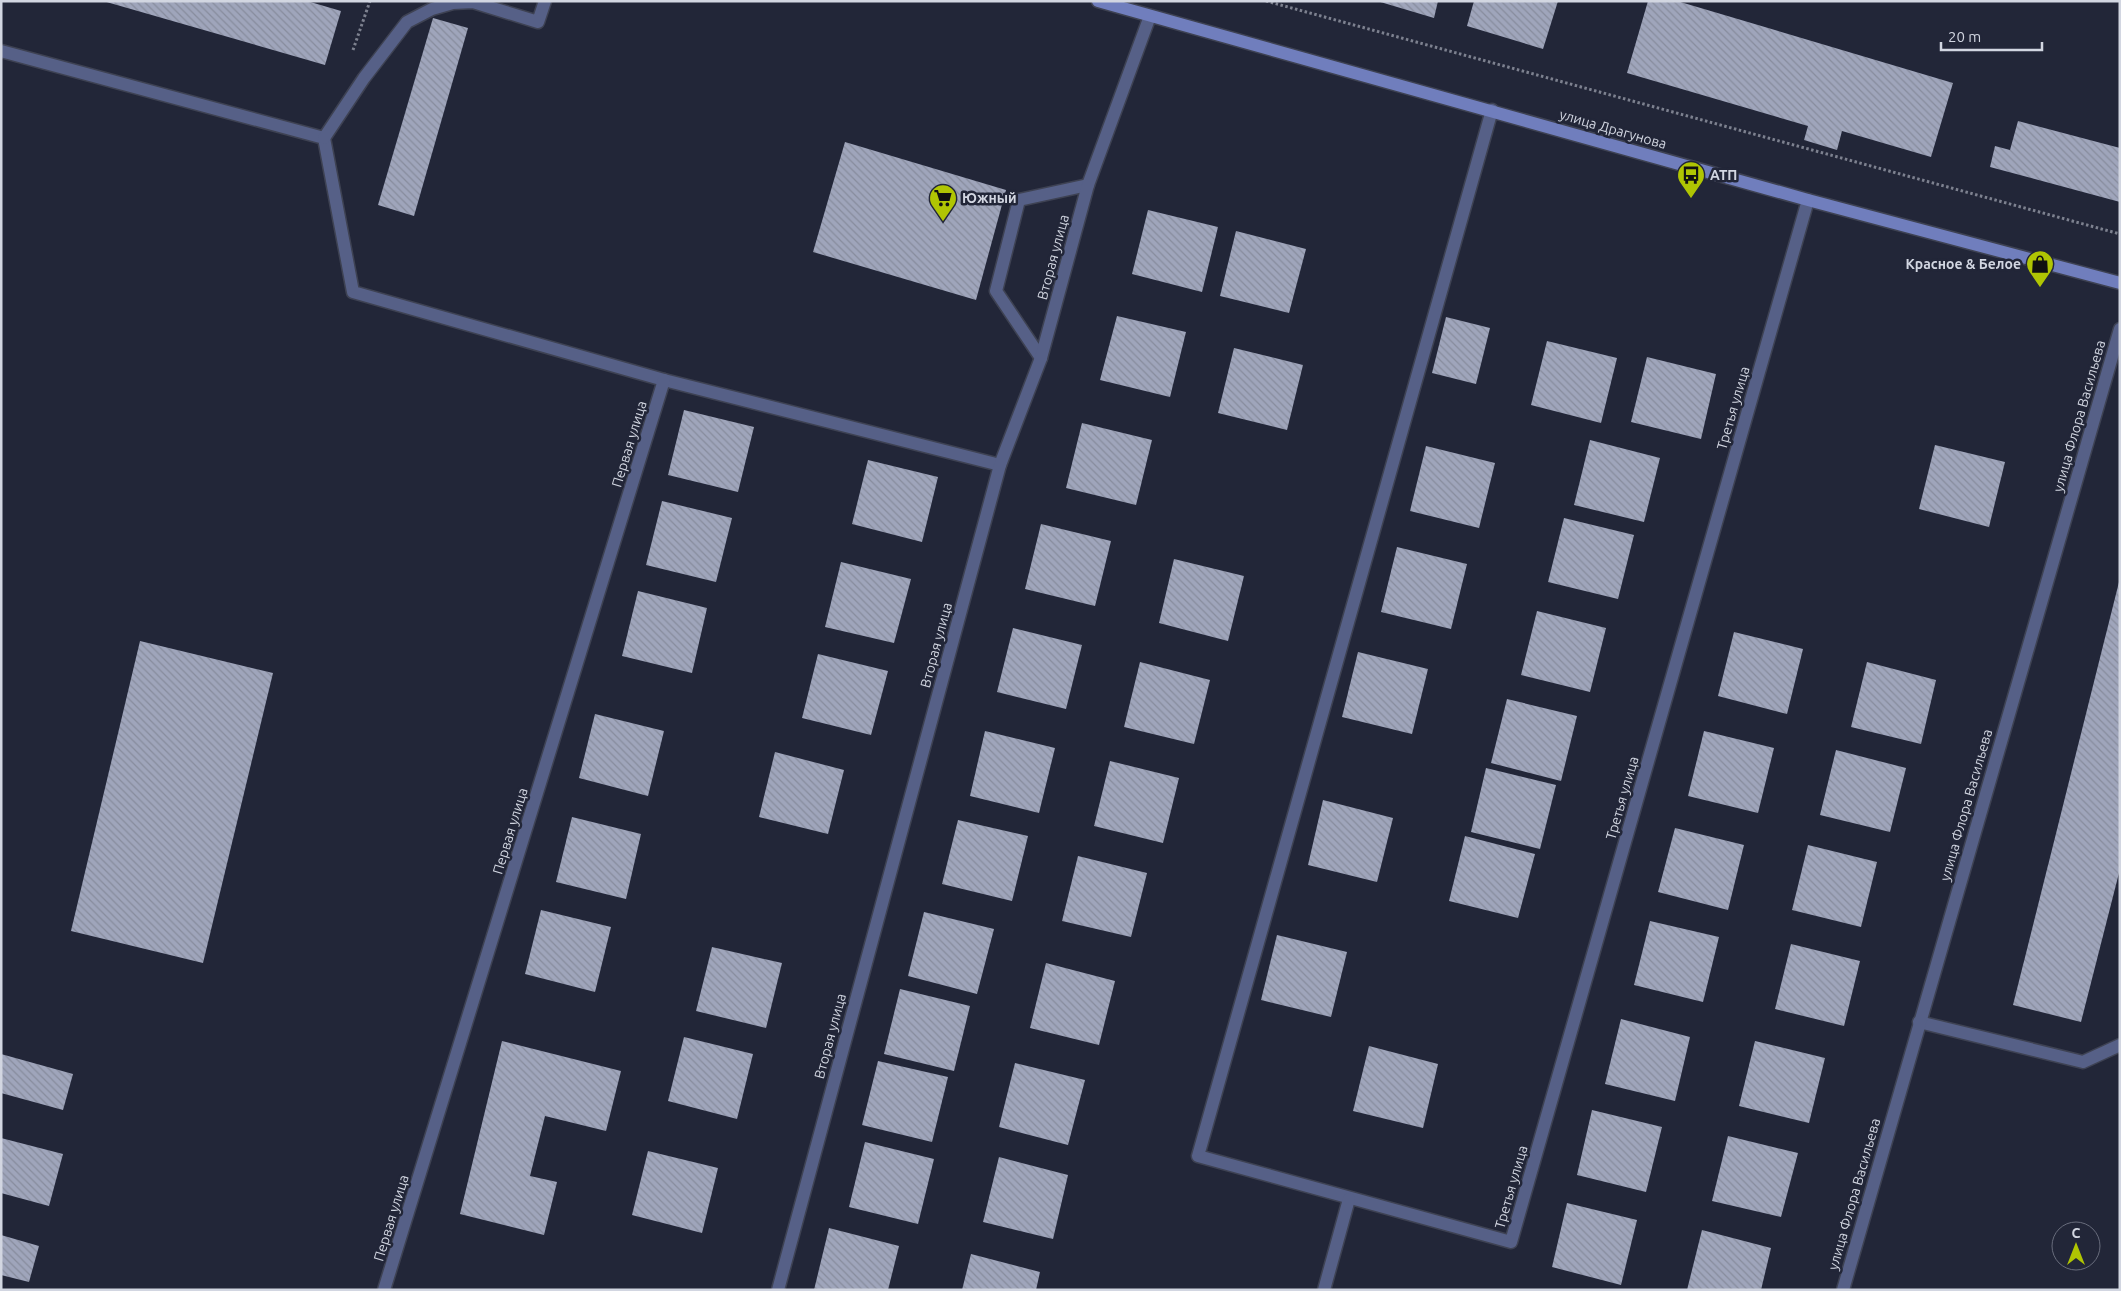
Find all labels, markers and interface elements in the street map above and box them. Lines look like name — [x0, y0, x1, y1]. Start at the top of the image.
scale bar — [1941, 20, 2042, 52]
text: 20 m — [1948, 28, 1981, 45]
street label: улица Драгунова — [1558, 106, 1668, 152]
bus stop icon: АТП — [1676, 160, 1706, 199]
place label: АТП — [1710, 167, 1737, 183]
supermarket icon: Южный — [928, 183, 958, 222]
place label: Южный — [962, 190, 1017, 206]
street label: Вторая улица — [1034, 213, 1072, 301]
shop icon: Красное & Белое — [2025, 249, 2055, 288]
place label: Красное & Белое — [1906, 256, 2021, 272]
street label: улица Флора Васильева — [2050, 338, 2108, 494]
street label: Третья улица — [1713, 365, 1753, 451]
street label: Первая улица — [608, 399, 650, 489]
street label: Вторая улица — [917, 601, 955, 689]
street label: улица Флора Васильева — [1937, 727, 1995, 883]
street label: Третья улица — [1602, 755, 1642, 841]
street label: Первая улица — [489, 786, 531, 876]
street label: Вторая улица — [811, 992, 849, 1080]
street label: улица Флора Васильева — [1825, 1116, 1883, 1272]
street label: Третья улица — [1491, 1144, 1531, 1230]
street label: Первая улица — [370, 1173, 412, 1263]
north arrow — [2051, 1221, 2101, 1271]
text: С — [2072, 1225, 2081, 1241]

